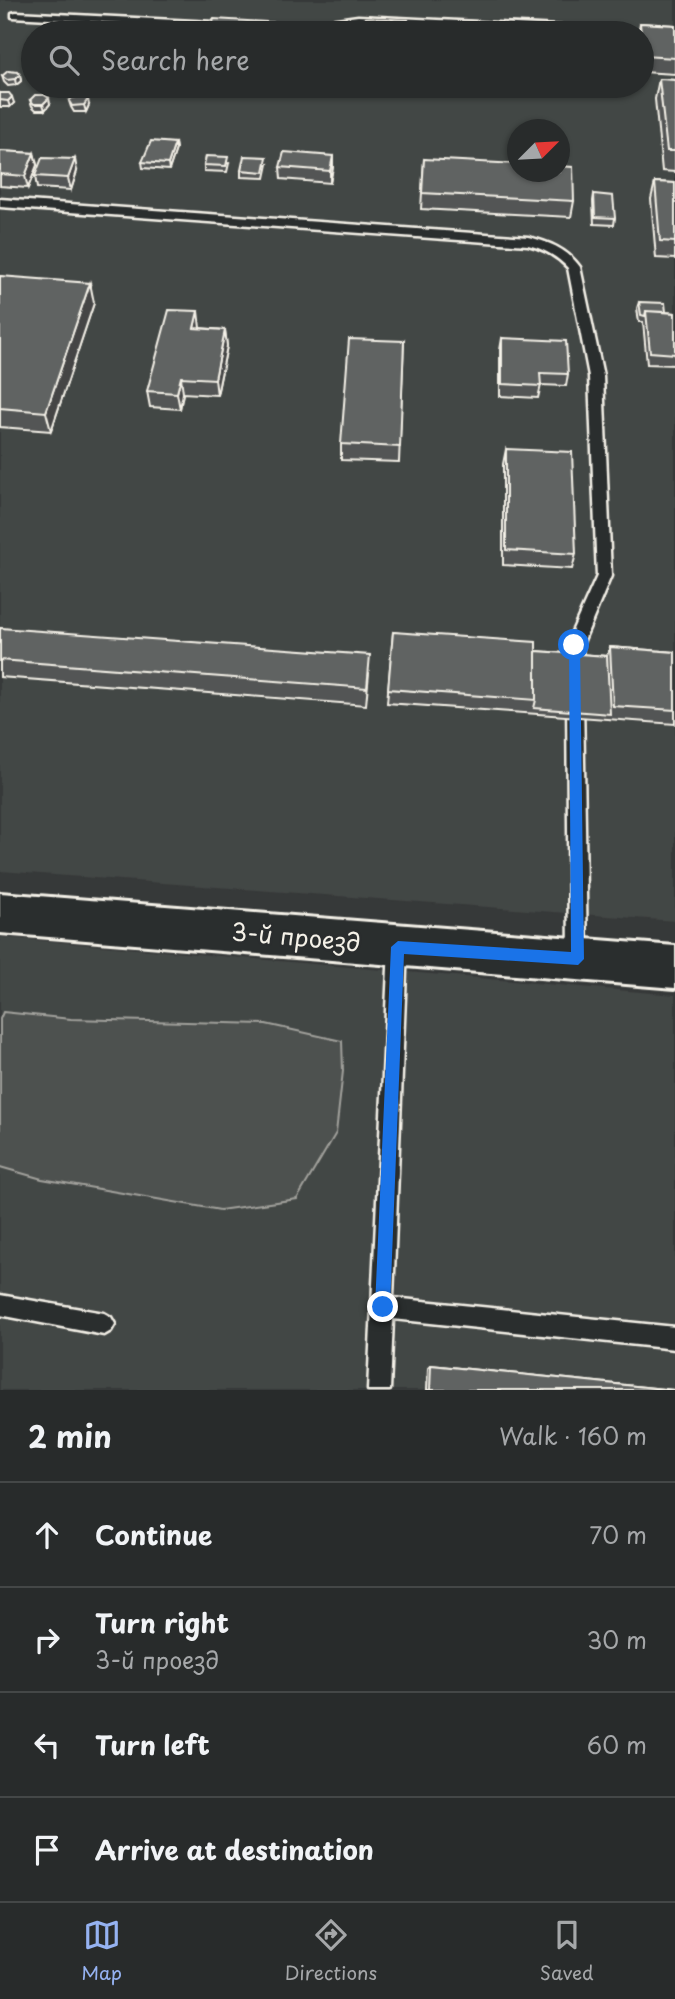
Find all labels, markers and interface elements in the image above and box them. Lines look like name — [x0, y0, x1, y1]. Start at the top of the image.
search box — [21, 21, 654, 98]
text: Search here — [101, 40, 250, 79]
icon: search — [45, 41, 83, 79]
north arrow — [507, 119, 570, 182]
route start — [558, 629, 589, 660]
street label: 3-й проезд — [230, 912, 362, 960]
route end — [367, 1291, 398, 1322]
text: 2 min — [28, 1413, 112, 1458]
text: Walk · 160 m — [499, 1418, 647, 1453]
text: Continue — [95, 1515, 212, 1554]
icon: ahead — [28, 1516, 66, 1554]
text: 70 m — [589, 1517, 647, 1552]
text: Turn right — [95, 1603, 229, 1642]
icon: right — [28, 1621, 66, 1659]
text: 30 m — [586, 1622, 647, 1657]
text: 3-й проезд — [95, 1642, 219, 1677]
text: Turn left — [95, 1725, 210, 1764]
icon: left — [28, 1726, 66, 1764]
text: 60 m — [587, 1727, 647, 1762]
text: Arrive at destination — [95, 1830, 374, 1869]
icon: arrive — [28, 1831, 66, 1869]
tab: Map — [81, 1916, 122, 1986]
tab: Directions — [285, 1916, 377, 1986]
tab: Saved — [540, 1916, 594, 1986]

